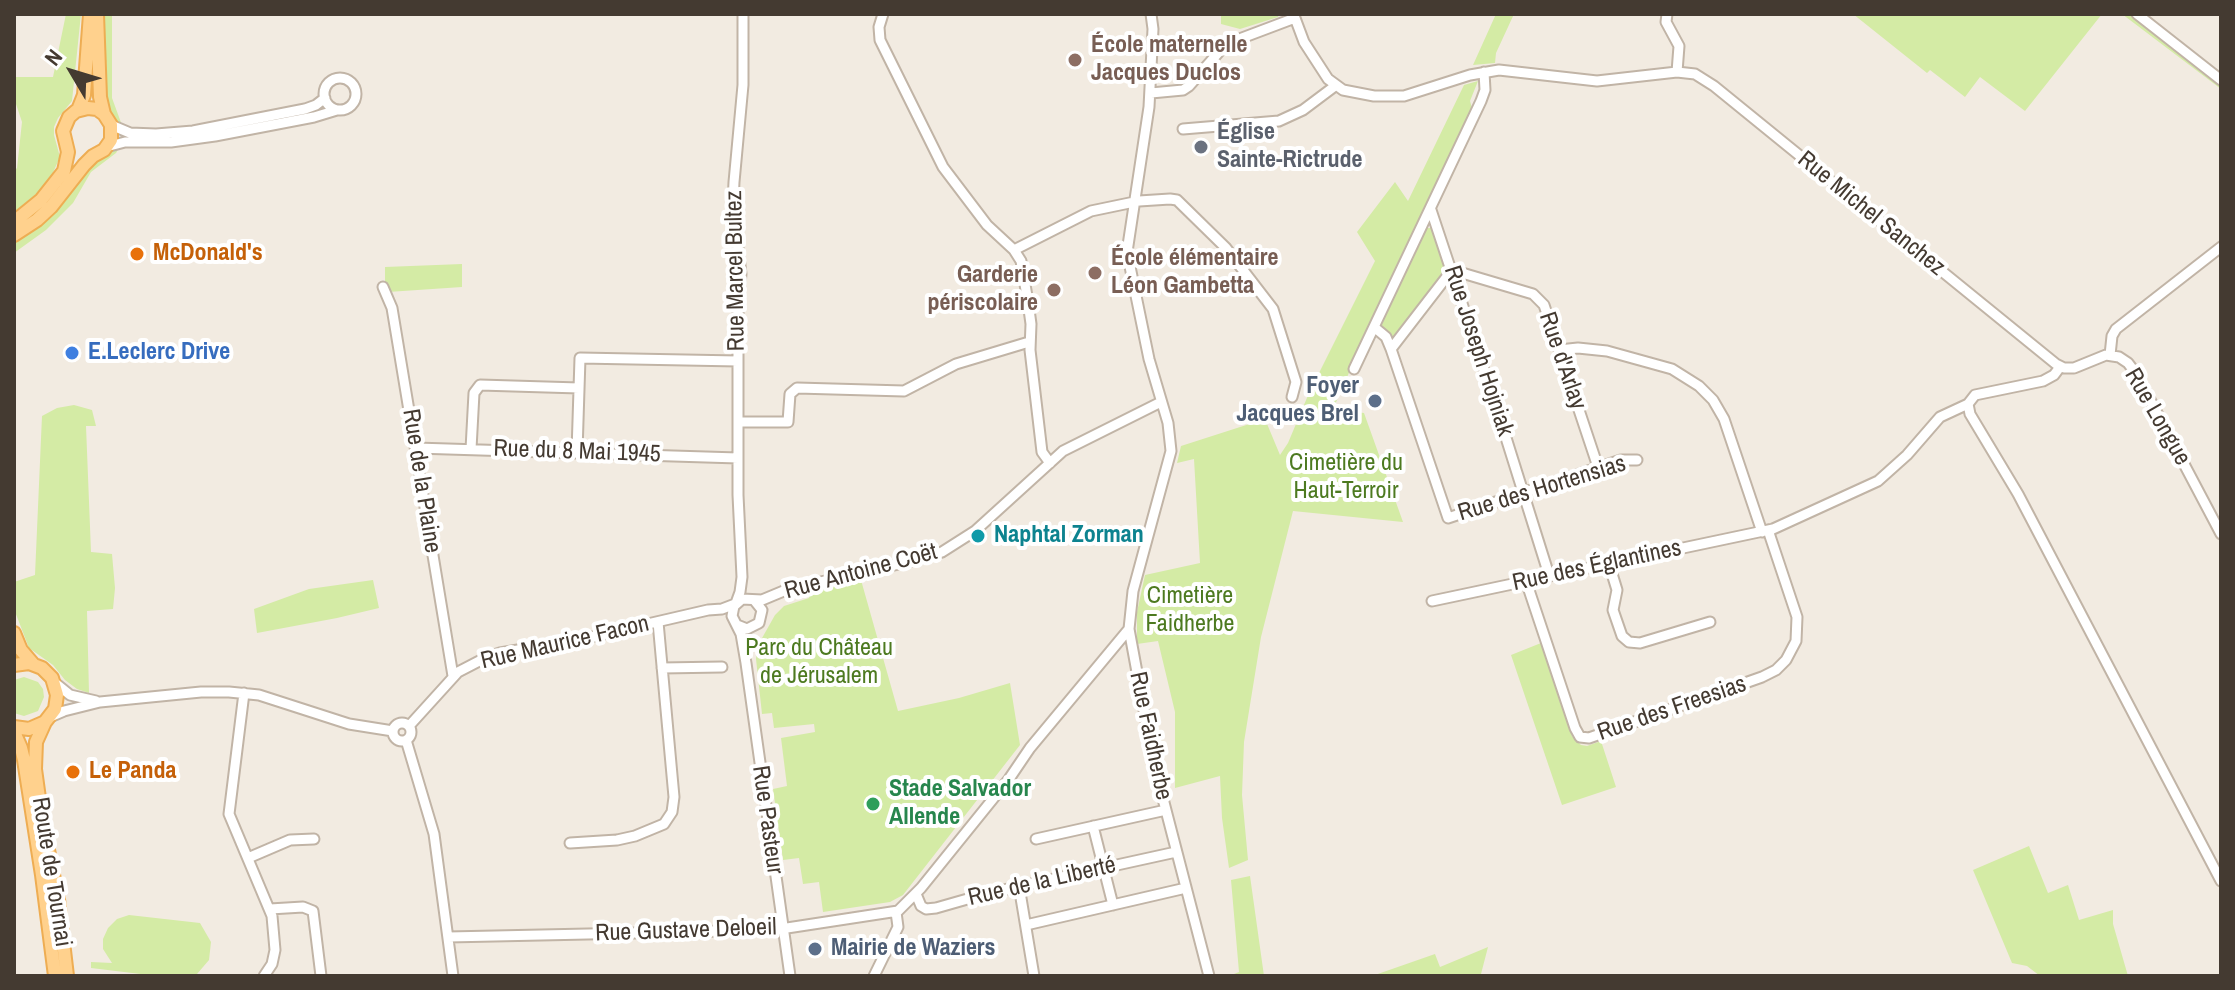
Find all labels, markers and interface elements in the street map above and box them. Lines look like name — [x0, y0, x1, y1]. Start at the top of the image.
north arrow — [32, 32, 112, 112]
place label: École maternelle Jacques Duclos — [1091, 32, 1247, 88]
text: N — [37, 43, 69, 72]
marker: École maternelle Jacques Duclos — [1066, 51, 1084, 69]
place label: Église Sainte-Rictrude — [1217, 119, 1362, 175]
marker: Église Sainte-Rictrude — [1192, 138, 1210, 156]
street label: Rue Michel Sanchez — [1791, 146, 1951, 282]
street label: Rue Marcel Bultez — [720, 190, 752, 352]
place label: McDonald's — [153, 240, 263, 268]
marker: McDonald's — [128, 245, 146, 263]
place label: École élémentaire Léon Gambetta — [1111, 245, 1278, 301]
place label: Garderie périscolaire — [928, 262, 1038, 318]
street label: Rue Joseph Hojniak — [1437, 262, 1519, 440]
marker: École élémentaire Léon Gambetta — [1086, 264, 1104, 282]
marker: Garderie périscolaire — [1045, 281, 1063, 299]
street label: Rue d'Arlay — [1532, 309, 1592, 413]
place label: E.Leclerc Drive — [88, 339, 230, 367]
marker: E.Leclerc Drive — [63, 344, 81, 362]
street label: Rue Longue — [2118, 363, 2196, 471]
place label: Foyer Jacques Brel — [1236, 373, 1359, 429]
marker: Foyer Jacques Brel — [1366, 392, 1384, 410]
street label: Rue de la Plaine — [395, 407, 447, 555]
street label: Rue du 8 Mai 1945 — [493, 435, 661, 469]
park label: Cimetière du Haut-Terroir — [1289, 450, 1403, 506]
street label: Rue des Hortensias — [1455, 450, 1629, 528]
place label: Naphtal Zorman — [994, 522, 1144, 550]
marker: Naphtal Zorman — [969, 527, 987, 545]
street label: Rue des Églantines — [1510, 534, 1684, 598]
street label: Rue Antoine Coët — [782, 538, 940, 606]
park label: Cimetière Faidherbe — [1146, 583, 1234, 639]
street label: Rue Maurice Facon — [478, 610, 652, 676]
park label: Parc du Château de Jérusalem — [745, 635, 893, 691]
street label: Rue Faidherbe — [1122, 669, 1178, 803]
street label: Rue des Freesias — [1594, 670, 1750, 748]
place label: Le Panda — [89, 758, 177, 786]
marker: Le Panda — [64, 763, 82, 781]
street label: Rue Pasteur — [745, 764, 789, 876]
place label: Stade Salvador Allende — [889, 776, 1031, 832]
street label: Route de Tournai — [25, 795, 77, 949]
marker: Stade Salvador Allende — [864, 795, 882, 813]
street label: Rue de la Liberté — [965, 851, 1119, 913]
street label: Rue Gustave Deloeil — [595, 913, 777, 949]
place label: Mairie de Waziers — [831, 935, 995, 963]
marker: Mairie de Waziers — [806, 940, 824, 958]

